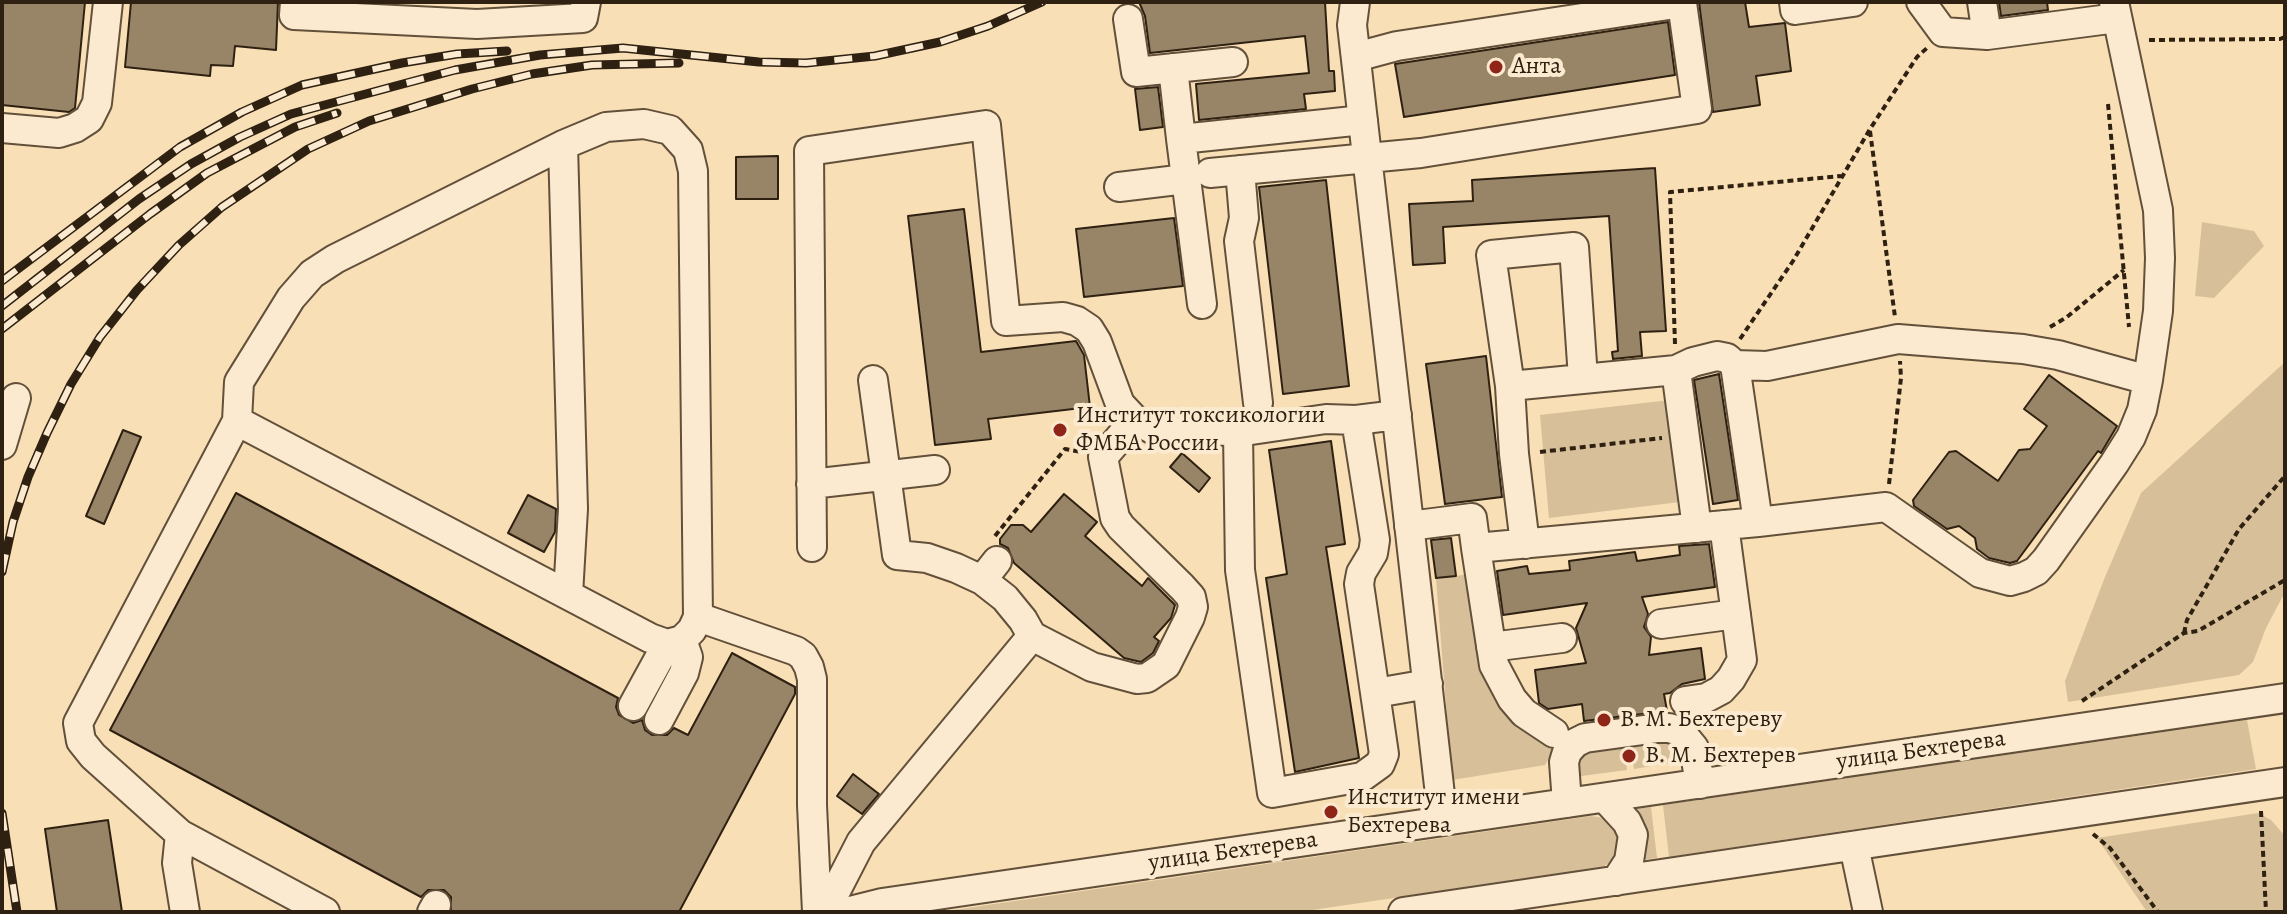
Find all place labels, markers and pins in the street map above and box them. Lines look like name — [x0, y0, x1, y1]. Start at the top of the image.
place label: Анта — [1512, 53, 1561, 81]
marker: Анта — [1487, 58, 1505, 76]
place label: Институт токсикологии ФМБА России — [1076, 402, 1325, 458]
marker: Институт токсикологии ФМБА России — [1051, 421, 1069, 439]
place label: В. М. Бехтереву — [1620, 706, 1782, 734]
marker: В. М. Бехтереву — [1595, 711, 1613, 729]
place label: В. М. Бехтерев — [1645, 742, 1796, 770]
marker: В. М. Бехтерев — [1620, 747, 1638, 765]
place label: Институт имени Бехтерева — [1347, 784, 1520, 840]
marker: Институт имени Бехтерева — [1322, 803, 1340, 821]

